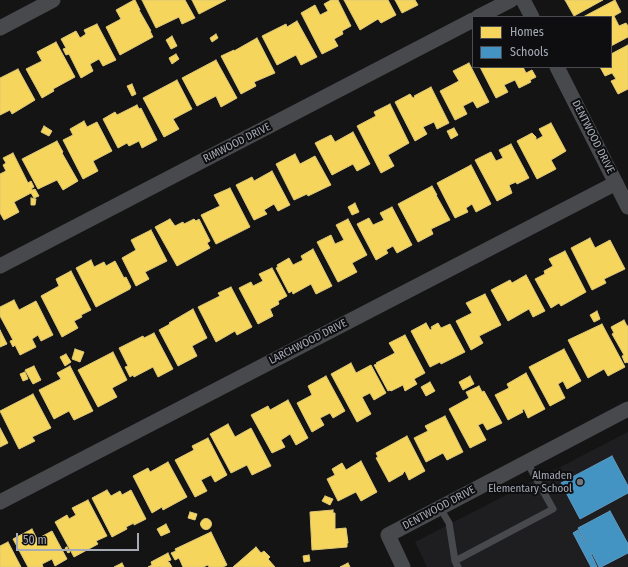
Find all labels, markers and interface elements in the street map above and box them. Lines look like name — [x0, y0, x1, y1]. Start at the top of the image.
legend — [472, 16, 612, 68]
text: Homes — [510, 25, 544, 39]
text: Schools — [510, 45, 548, 59]
street label: DENTWOOD DRIVE — [569, 98, 617, 176]
street label: RIMWOOD DRIVE — [201, 120, 273, 166]
street label: LARCHWOOD DRIVE — [267, 317, 349, 367]
place label: Almaden Elementary School — [488, 469, 572, 495]
marker: Almaden Elementary School — [575, 477, 585, 487]
street label: DENTWOOD DRIVE — [400, 483, 478, 533]
scale bar — [18, 525, 141, 551]
text: 50 m — [23, 533, 47, 547]

